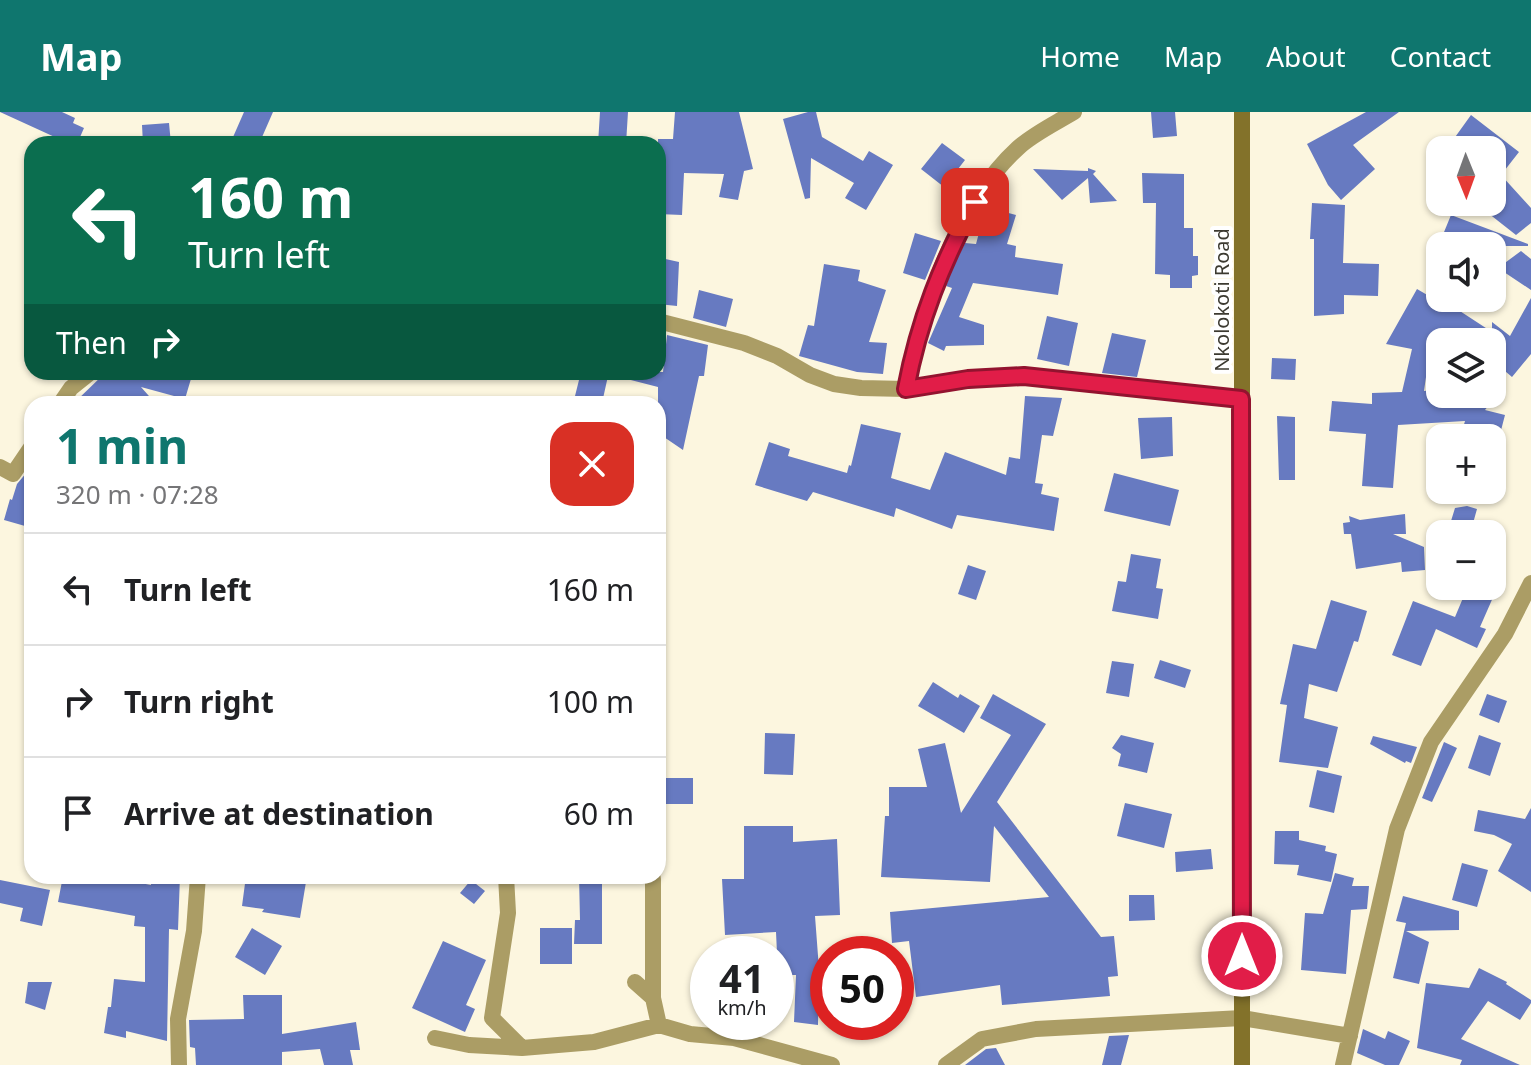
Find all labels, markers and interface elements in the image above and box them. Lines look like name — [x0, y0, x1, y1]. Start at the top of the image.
text: Map — [40, 30, 123, 82]
text: Home — [1040, 37, 1120, 75]
text: Map — [1164, 37, 1222, 75]
text: About — [1266, 37, 1346, 75]
text: Contact — [1390, 37, 1491, 75]
north arrow — [1426, 136, 1506, 216]
map controls — [1426, 136, 1506, 600]
text: 160 m — [188, 158, 353, 234]
icon: left — [56, 168, 160, 272]
pin — [941, 168, 1009, 236]
icon: arrive — [953, 180, 997, 224]
street label: Nkolokoti Road — [1208, 228, 1235, 372]
text: Turn left — [188, 230, 330, 279]
button: sound — [1426, 232, 1506, 312]
icon: right — [143, 320, 187, 364]
text: Then — [56, 322, 127, 363]
button: layers — [1426, 328, 1506, 408]
text: 1 min — [56, 413, 188, 478]
button: close — [550, 422, 634, 506]
button: + — [1426, 424, 1506, 504]
text: 320 m · 07:28 — [56, 476, 219, 512]
button: − — [1426, 520, 1506, 600]
icon: left — [56, 567, 100, 611]
text: Turn left — [124, 569, 252, 610]
text: 160 m — [547, 569, 634, 610]
icon: right — [56, 679, 100, 723]
text: Turn right — [124, 681, 274, 722]
text: 100 m — [547, 681, 634, 722]
icon: arrive — [56, 791, 100, 835]
text: Arrive at destination — [124, 793, 434, 834]
text: 60 m — [564, 793, 634, 834]
position arrow — [1200, 914, 1284, 998]
speed limit sign: 50 — [810, 936, 914, 1040]
text: 41 — [719, 950, 765, 1005]
text: km/h — [717, 994, 767, 1021]

